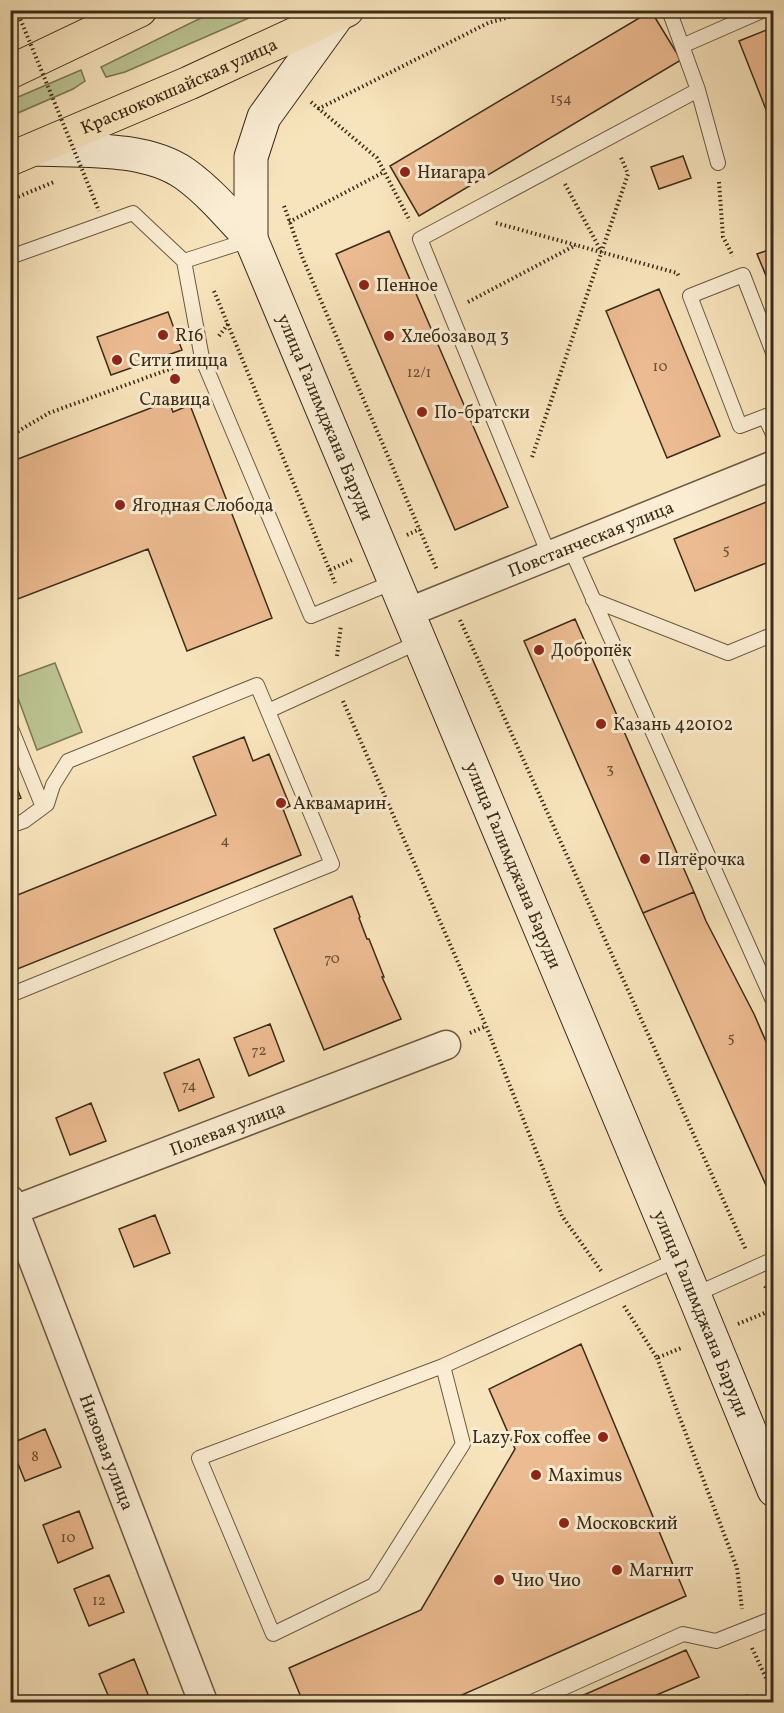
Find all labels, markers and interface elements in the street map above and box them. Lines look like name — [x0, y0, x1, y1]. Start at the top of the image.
street label: Краснококшайская улица — [77, 33, 282, 142]
house number: 154 — [550, 89, 572, 110]
place label: Ниагара — [417, 161, 486, 186]
marker: Ниагара — [398, 165, 412, 179]
place label: Пенное — [376, 274, 438, 299]
marker: Пенное — [357, 278, 371, 292]
street label: улица Галимджана Баруди — [270, 310, 379, 525]
place label: R16 — [175, 324, 203, 349]
place label: Хлебозавод 3 — [401, 325, 509, 350]
marker: R16 — [156, 328, 170, 342]
marker: Хлебозавод 3 — [382, 329, 396, 343]
place label: Сити пицца — [129, 349, 228, 374]
marker: Сити пицца — [110, 353, 124, 367]
house number: 10 — [653, 357, 667, 378]
house number: 12/1 — [407, 363, 431, 384]
marker: Славица — [168, 372, 182, 386]
place label: Славица — [140, 388, 210, 413]
place label: По-братски — [434, 401, 530, 426]
marker: По-братски — [415, 405, 429, 419]
place label: Ягодная Слобода — [132, 494, 273, 519]
street label: Повстанческая улица — [505, 496, 678, 585]
marker: Ягодная Слобода — [113, 498, 127, 512]
house number: 5 — [722, 540, 730, 561]
place label: Добропёк — [551, 639, 632, 664]
marker: Добропёк — [532, 643, 546, 657]
place label: Казань 420102 — [613, 713, 733, 738]
marker: Казань 420102 — [594, 717, 608, 731]
street label: улица Галимджана Баруди — [458, 759, 567, 973]
house number: 3 — [606, 759, 614, 780]
place label: Аквамарин — [293, 792, 386, 817]
marker: Аквамарин — [274, 796, 288, 810]
house number: 4 — [221, 831, 230, 852]
place label: Пятёрочка — [657, 848, 745, 873]
marker: Пятёрочка — [638, 852, 652, 866]
house number: 70 — [324, 949, 340, 970]
house number: 5 — [727, 1028, 735, 1049]
house number: 72 — [251, 1041, 267, 1062]
house number: 74 — [182, 1076, 196, 1097]
street label: Полевая улица — [166, 1096, 289, 1163]
street label: улица Галимджана Баруди — [646, 1207, 754, 1421]
street label: Низовая улица — [72, 1391, 139, 1514]
place label: Lazy Fox coffee — [472, 1426, 591, 1451]
marker: Lazy Fox coffee — [596, 1430, 610, 1444]
house number: 8 — [31, 1447, 39, 1468]
place label: Maximus — [548, 1464, 622, 1489]
marker: Maximus — [529, 1468, 543, 1482]
place label: Московский — [576, 1512, 678, 1537]
marker: Московский — [557, 1516, 571, 1530]
house number: 10 — [61, 1528, 75, 1549]
place label: Магнит — [629, 1559, 693, 1584]
marker: Магнит — [610, 1563, 624, 1577]
place label: Чио Чио — [511, 1569, 581, 1594]
marker: Чио Чио — [492, 1573, 506, 1587]
house number: 12 — [92, 1591, 106, 1612]

